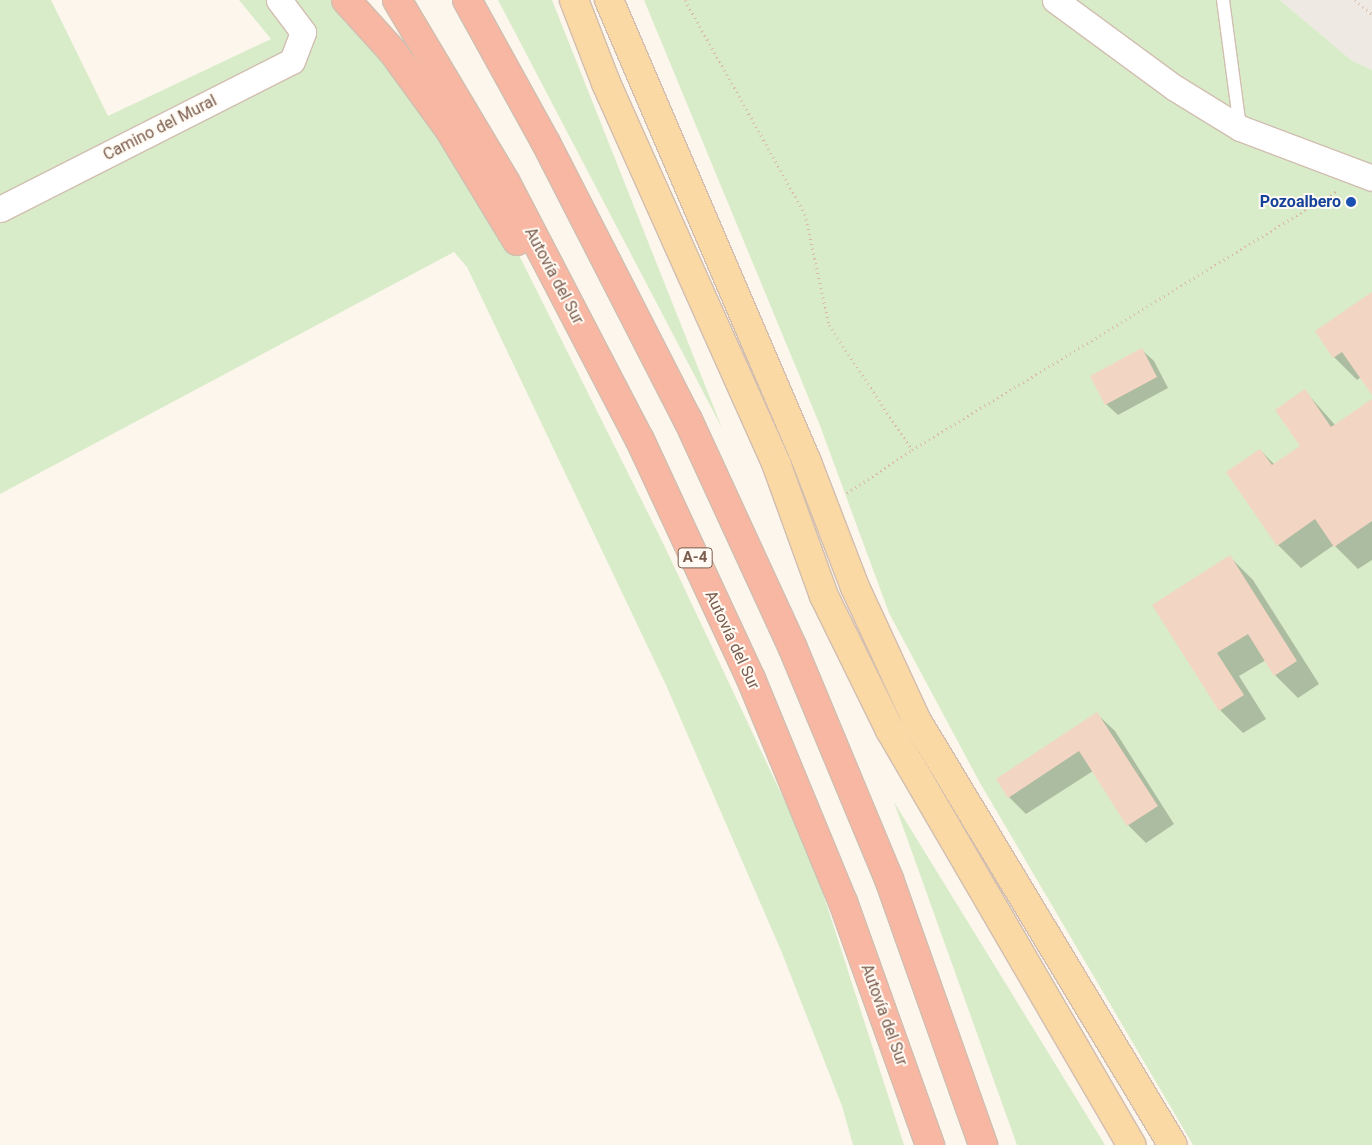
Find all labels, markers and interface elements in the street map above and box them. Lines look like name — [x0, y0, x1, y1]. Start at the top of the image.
street label: Camino del Mural — [100, 91, 220, 165]
place label: Pozoalbero — [1260, 192, 1341, 212]
marker: Pozoalbero — [1345, 196, 1357, 208]
street label: Autovía del Sur — [520, 224, 588, 328]
road number: A-4 — [678, 546, 712, 570]
street label: Autovía del Sur — [701, 588, 763, 692]
street label: Autovía del Sur — [857, 962, 911, 1068]

